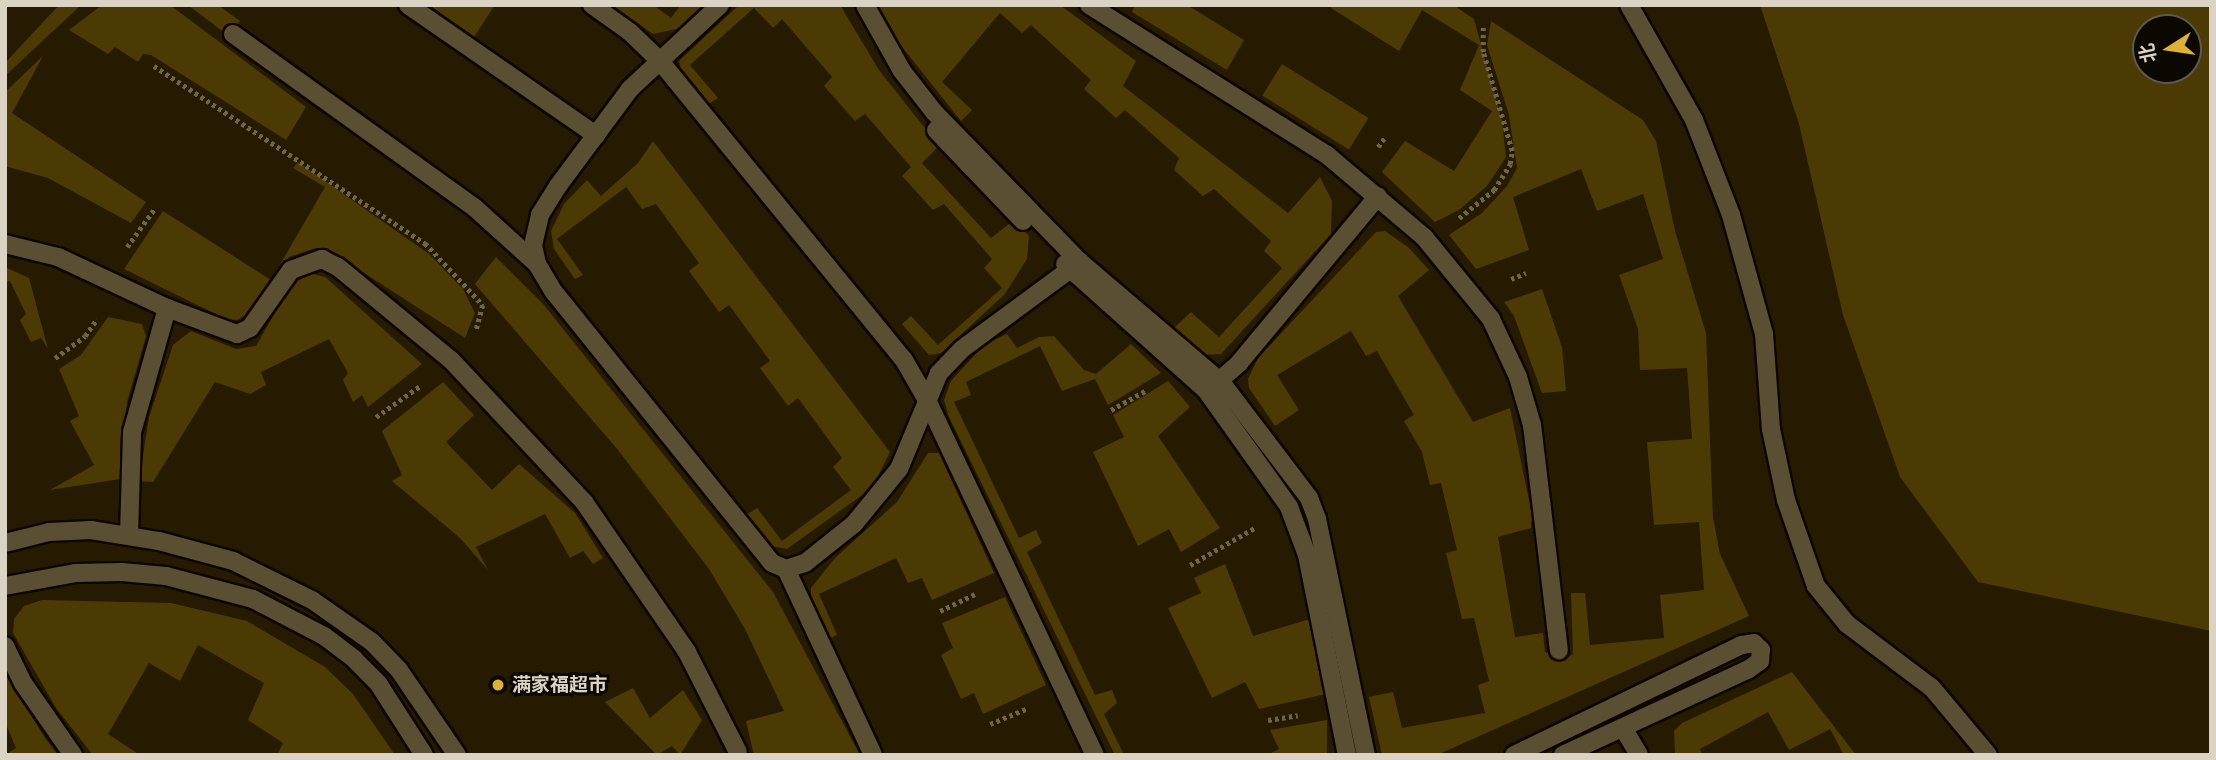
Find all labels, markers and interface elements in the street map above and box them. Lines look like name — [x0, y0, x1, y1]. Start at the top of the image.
north arrow — [2132, 14, 2202, 84]
text: 北 — [2135, 41, 2161, 65]
place label: 满家福超市 — [512, 674, 607, 696]
marker: 满家福超市 — [490, 677, 506, 693]

